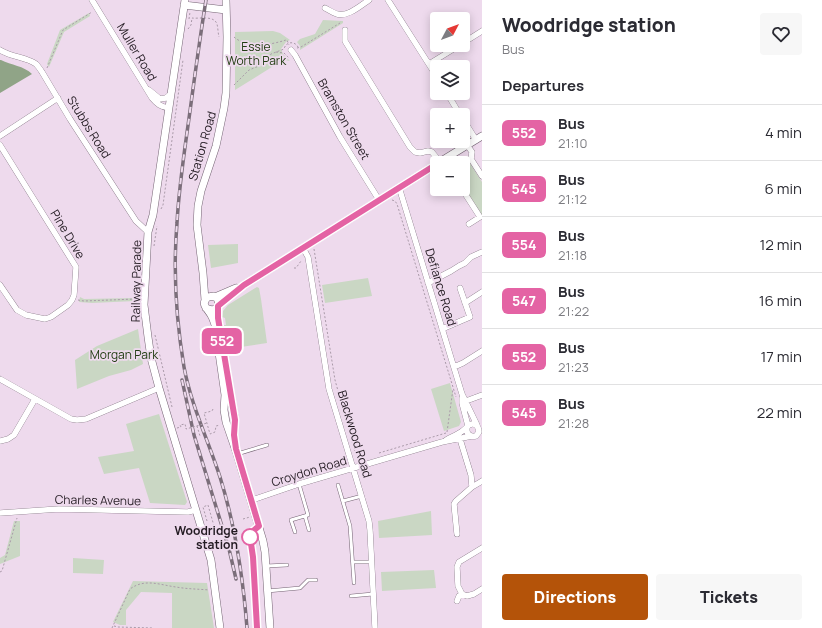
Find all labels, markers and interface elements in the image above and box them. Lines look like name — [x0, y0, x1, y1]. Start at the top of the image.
north arrow — [430, 12, 470, 52]
map controls — [430, 12, 470, 196]
text: Woodridge station — [502, 12, 676, 38]
button: heart — [760, 13, 802, 55]
street label: Muller Road — [113, 20, 161, 84]
park label: Essie Worth Park — [226, 38, 287, 69]
text: Bus — [502, 40, 525, 58]
button: layers — [430, 60, 470, 100]
street label: Bramston Street — [314, 75, 374, 163]
text: Departures — [502, 75, 584, 96]
street label: Stubbs Road — [63, 93, 115, 161]
button: + — [430, 108, 470, 148]
street label: Station Road — [184, 109, 220, 183]
text: Bus — [558, 113, 585, 134]
text: 4 min — [765, 122, 802, 143]
text: 552 — [512, 123, 536, 142]
text: 21:10 — [558, 134, 587, 152]
button: − — [430, 156, 470, 196]
text: Bus — [558, 169, 585, 190]
text: 6 min — [765, 178, 802, 199]
text: 545 — [512, 179, 536, 198]
text: 21:12 — [558, 190, 587, 208]
street label: Pine Drive — [47, 206, 89, 262]
text: Bus — [558, 225, 585, 246]
text: 12 min — [759, 234, 802, 255]
text: 554 — [512, 235, 536, 254]
street label: Railway Parade — [127, 240, 145, 322]
street label: Defiance Road — [421, 246, 461, 328]
text: 21:18 — [558, 246, 587, 264]
text: Bus — [558, 281, 585, 302]
text: 16 min — [759, 290, 802, 311]
text: 547 — [512, 291, 536, 310]
text: 21:22 — [558, 302, 589, 320]
line badge: 552 — [199, 328, 245, 354]
text: 552 — [210, 331, 234, 350]
text: Bus — [558, 337, 585, 358]
park label: Morgan Park — [90, 346, 159, 363]
text: 17 min — [760, 346, 802, 367]
text: 552 — [512, 347, 536, 366]
text: 21:23 — [558, 358, 589, 376]
street label: Blackwood Road — [334, 388, 376, 480]
text: Bus — [558, 393, 585, 414]
text: 22 min — [757, 402, 802, 423]
text: 545 — [512, 403, 536, 422]
text: 21:28 — [558, 414, 589, 432]
street label: Croydon Road — [269, 451, 349, 491]
street label: Charles Avenue — [55, 491, 141, 509]
place label: Woodridge station — [175, 522, 238, 553]
marker: Woodridge station — [241, 528, 259, 546]
button: Directions — [502, 574, 648, 620]
button: Tickets — [656, 574, 802, 620]

